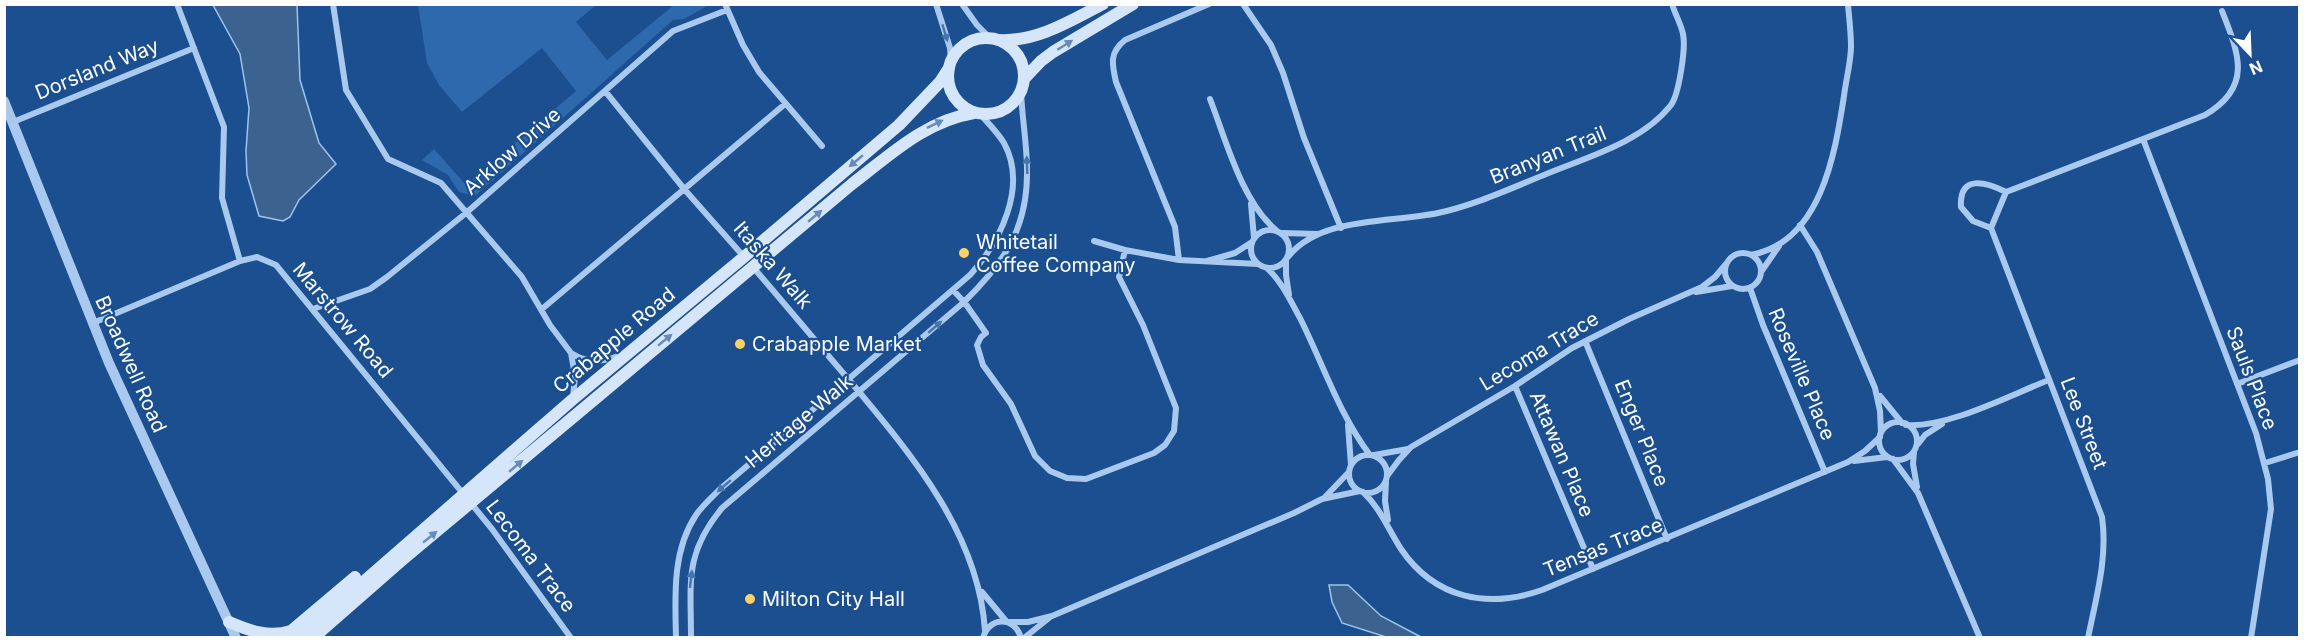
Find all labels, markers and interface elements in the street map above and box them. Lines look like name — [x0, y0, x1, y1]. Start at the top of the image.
one-way arrow — [941, 24, 951, 42]
north arrow — [2220, 24, 2280, 84]
street label: Dorsland Way — [32, 33, 162, 105]
one-way arrow — [1057, 40, 1073, 51]
text: N — [2246, 56, 2265, 79]
street label: Arklow Drive — [459, 102, 565, 200]
one-way arrow — [926, 120, 944, 130]
street label: Branyan Trail — [1486, 121, 1610, 189]
one-way arrow — [848, 155, 864, 168]
one-way arrow — [1022, 155, 1031, 174]
one-way arrow — [807, 209, 823, 222]
street label: Itaska Walk — [729, 216, 817, 314]
place label: Whitetail Coffee Company — [976, 230, 1136, 277]
marker: Whitetail Coffee Company — [957, 246, 971, 260]
street label: Marstrow Road — [288, 258, 398, 382]
street label: Crabapple Road — [548, 282, 680, 398]
street label: Broadwell Road — [90, 292, 172, 436]
street label: Roseville Place — [1763, 304, 1841, 444]
street label: Lecoma Trace — [1475, 306, 1603, 396]
one-way arrow — [927, 321, 942, 334]
street label: Sauls Place — [2221, 323, 2283, 433]
place label: Crabapple Market — [752, 332, 922, 356]
one-way arrow — [657, 334, 672, 347]
marker: Crabapple Market — [733, 337, 747, 351]
street label: Heritage Walk — [741, 369, 857, 473]
street label: Lee Street — [2055, 374, 2113, 473]
street label: Enger Place — [1610, 376, 1674, 490]
street label: Attawan Place — [1525, 387, 1599, 521]
one-way arrow — [508, 460, 523, 473]
one-way arrow — [717, 479, 732, 492]
street label: Lecoma Trace — [481, 495, 581, 617]
street label: Tensas Trace — [1540, 512, 1666, 582]
one-way arrow — [422, 531, 438, 544]
one-way arrow — [686, 570, 695, 589]
place label: Milton City Hall — [762, 587, 905, 611]
marker: Milton City Hall — [743, 592, 757, 606]

